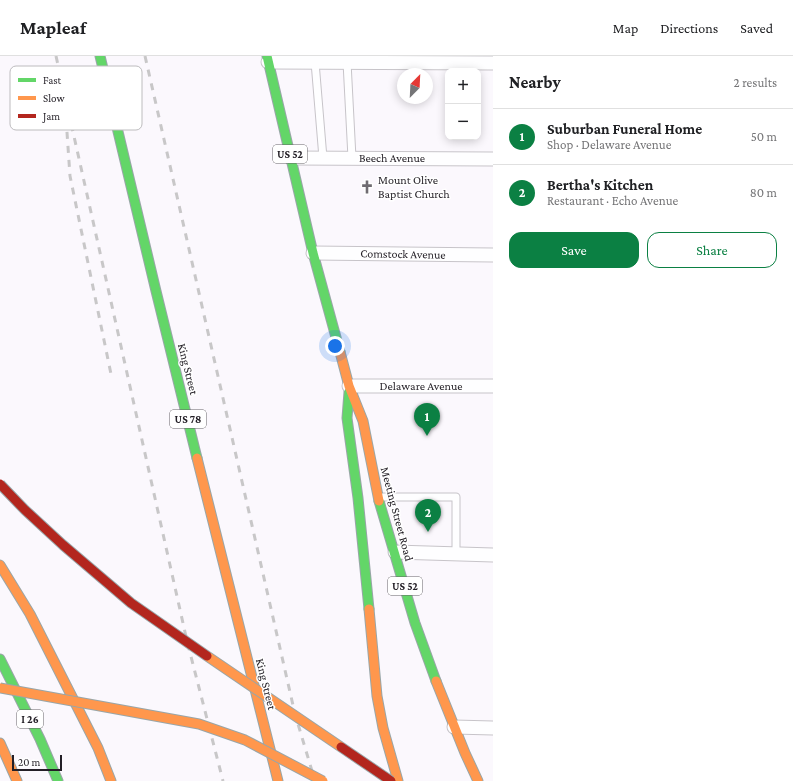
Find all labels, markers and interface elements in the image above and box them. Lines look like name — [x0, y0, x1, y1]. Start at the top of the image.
text: Mapleaf — [20, 17, 86, 38]
text: Map — [613, 20, 638, 36]
text: Directions — [660, 20, 718, 36]
text: Saved — [740, 20, 773, 36]
legend — [10, 66, 142, 130]
north arrow — [397, 68, 433, 104]
map controls — [445, 68, 481, 140]
button: + — [445, 68, 481, 104]
text: Nearby — [509, 73, 561, 92]
text: Fast — [43, 74, 62, 86]
text: 2 results — [734, 75, 777, 90]
text: Slow — [43, 92, 65, 104]
button: − — [445, 104, 481, 140]
text: Jam — [42, 110, 60, 123]
text: Suburban Funeral Home — [547, 121, 702, 137]
text: 1 — [520, 129, 524, 144]
text: 50 m — [751, 129, 777, 144]
text: Shop · Delaware Avenue — [547, 137, 671, 152]
road number: US 52 — [273, 145, 307, 163]
street label: Beech Avenue — [359, 151, 425, 165]
place label: Mount Olive Baptist Church — [378, 173, 450, 201]
text: Bertha's Kitchen — [547, 177, 653, 193]
church icon: Mount Olive Baptist Church — [359, 179, 375, 195]
text: 2 — [519, 185, 525, 200]
text: 80 m — [750, 185, 777, 200]
text: Restaurant · Echo Avenue — [547, 193, 678, 208]
button: Save — [509, 232, 639, 268]
button: Share — [647, 232, 777, 268]
street label: Comstock Avenue — [360, 246, 446, 262]
your location — [325, 336, 345, 356]
street label: King Street — [175, 342, 201, 397]
street label: Delaware Avenue — [379, 379, 463, 393]
pin: 1 — [414, 403, 440, 436]
road number: US 78 — [170, 410, 206, 428]
street label: Meeting Street Road — [378, 465, 416, 563]
pin: 2 — [415, 499, 441, 532]
road number: US 52 — [388, 577, 422, 595]
street label: King Street — [253, 657, 279, 712]
road number: I 26 — [17, 710, 43, 728]
scale bar — [12, 753, 62, 772]
text: 20 m — [18, 756, 40, 768]

